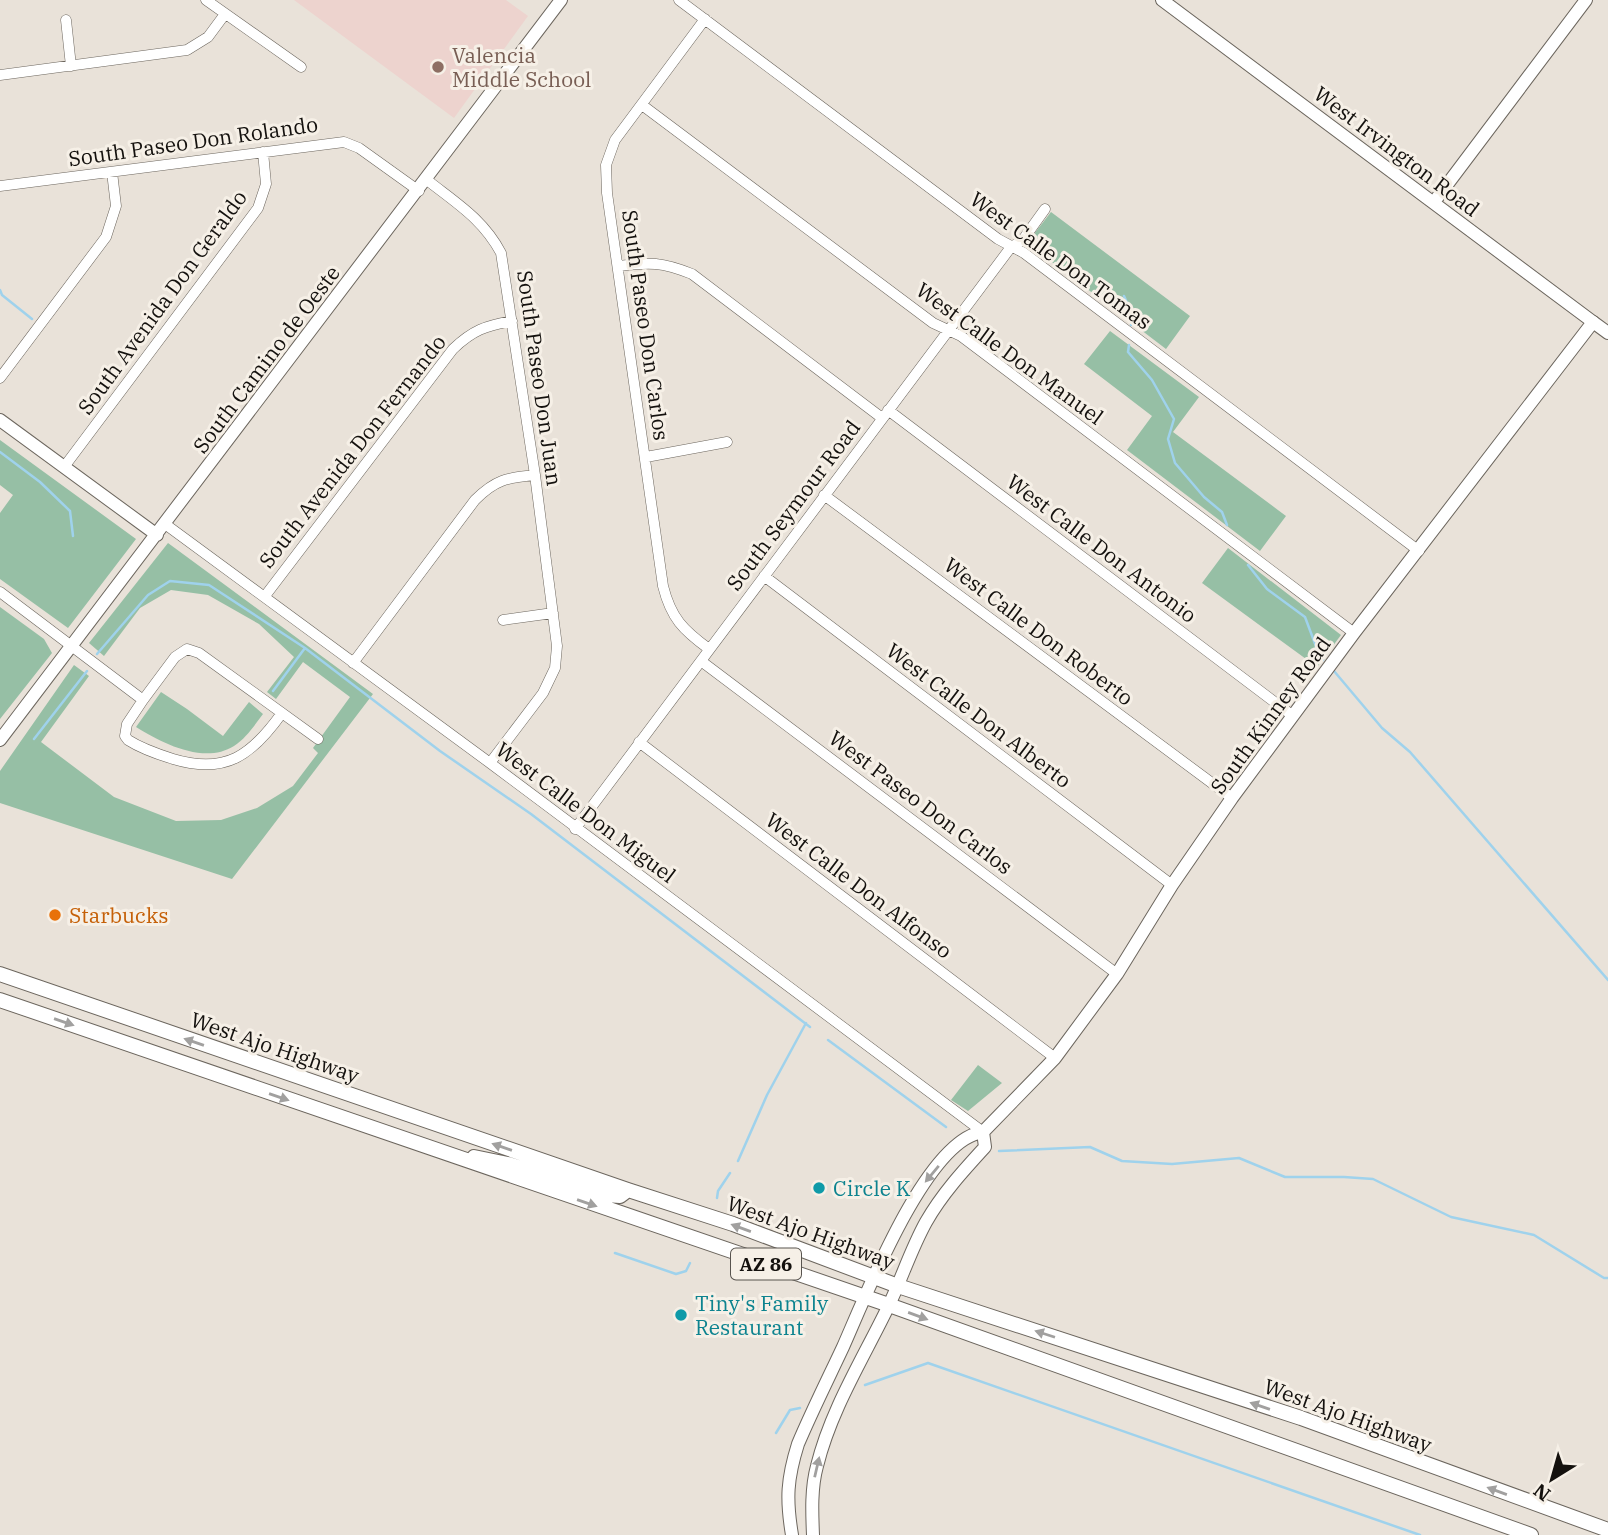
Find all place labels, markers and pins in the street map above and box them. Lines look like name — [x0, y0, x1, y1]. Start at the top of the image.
place label: Valencia Middle School — [452, 41, 591, 93]
marker: Valencia Middle School — [430, 59, 446, 75]
place label: Starbucks — [69, 901, 168, 929]
marker: Starbucks — [47, 907, 63, 923]
place label: Circle K — [833, 1174, 911, 1202]
marker: Circle K — [811, 1180, 827, 1196]
place label: Tiny's Family Restaurant — [695, 1289, 829, 1341]
marker: Tiny's Family Restaurant — [673, 1307, 689, 1323]

